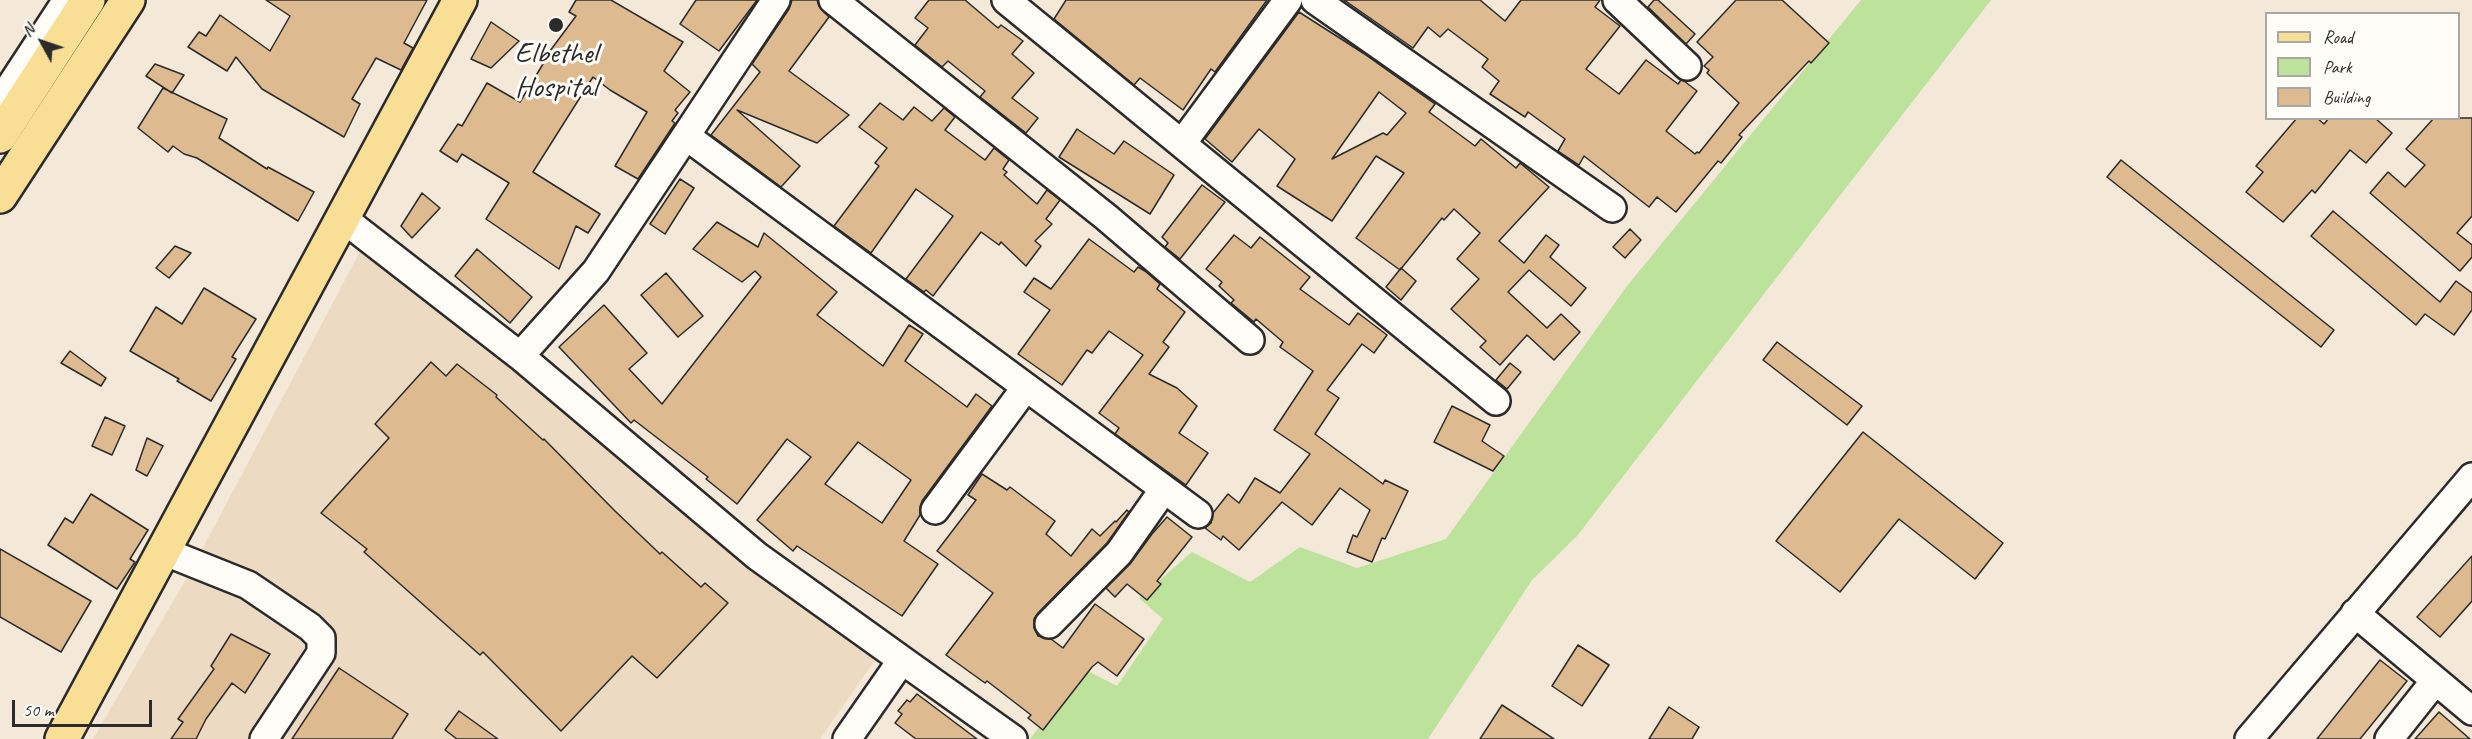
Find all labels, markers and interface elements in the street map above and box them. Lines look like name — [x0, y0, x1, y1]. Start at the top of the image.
north arrow — [12, 12, 72, 72]
legend — [2265, 12, 2460, 120]
marker: Elbethel Hospital — [547, 16, 565, 34]
text: N — [17, 20, 39, 41]
text: Road — [2323, 26, 2353, 48]
place label: Elbethel Hospital — [515, 36, 597, 106]
text: Park — [2323, 56, 2352, 78]
text: Building — [2323, 86, 2370, 108]
scale bar — [15, 688, 154, 726]
text: 50 m — [23, 699, 54, 721]

